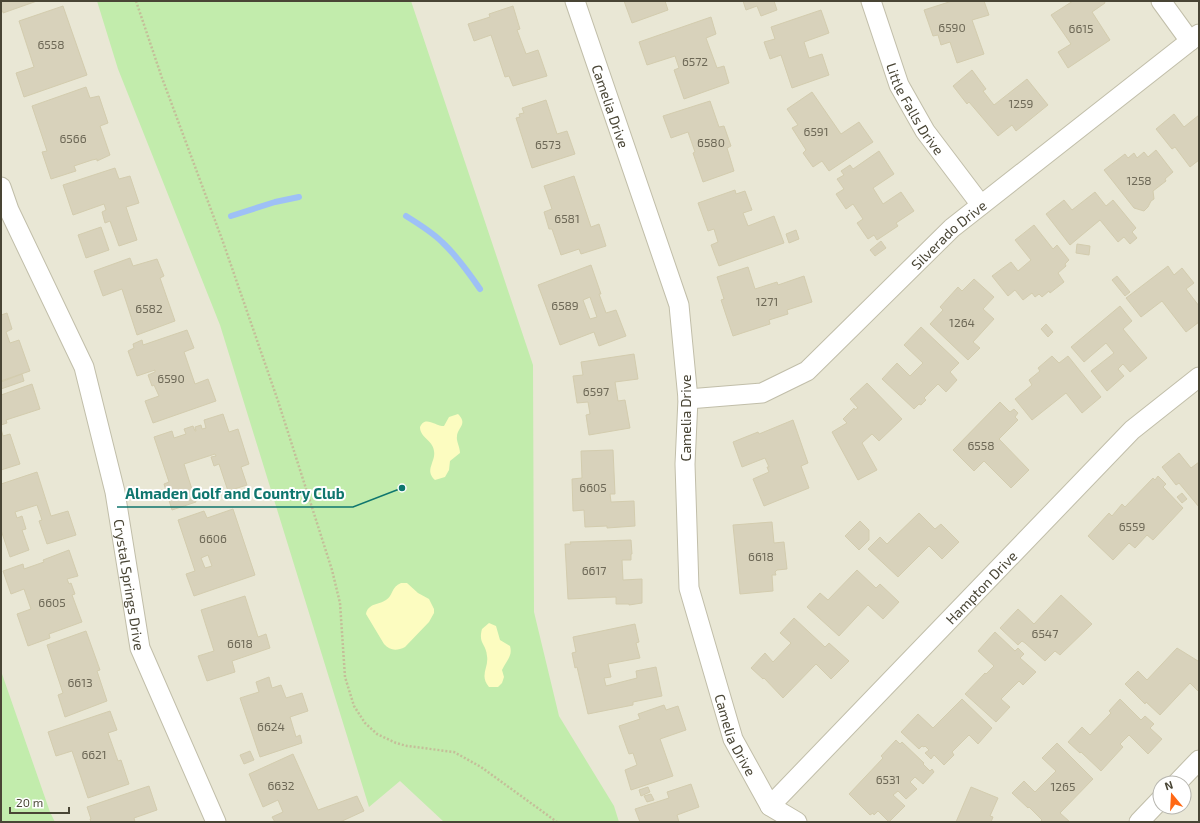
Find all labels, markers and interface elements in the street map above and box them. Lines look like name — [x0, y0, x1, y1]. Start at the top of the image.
house number: 6590 — [938, 20, 966, 34]
house number: 6615 — [1069, 21, 1093, 35]
house number: 6558 — [37, 37, 65, 51]
house number: 6572 — [682, 54, 708, 68]
street label: Little Falls Drive — [884, 60, 948, 158]
street label: Camelia Drive — [589, 62, 633, 150]
house number: 1259 — [1009, 96, 1034, 110]
house number: 6591 — [804, 124, 828, 138]
house number: 6566 — [59, 131, 87, 145]
house number: 6580 — [697, 135, 725, 149]
house number: 6573 — [535, 137, 561, 151]
house number: 1258 — [1126, 173, 1152, 187]
street label: Silverado Drive — [907, 196, 989, 273]
house number: 6581 — [554, 211, 580, 225]
house number: 1271 — [756, 294, 778, 308]
house number: 6589 — [551, 298, 579, 312]
house number: 6582 — [135, 301, 163, 315]
house number: 1264 — [949, 315, 975, 329]
house number: 6590 — [157, 371, 185, 385]
street label: Camelia Drive — [677, 374, 694, 462]
house number: 6597 — [583, 384, 609, 398]
house number: 6558 — [967, 438, 995, 452]
callout: Almaden Golf and Country Club — [117, 480, 353, 507]
house number: 6605 — [579, 480, 607, 494]
text: Almaden Golf and Country Club — [125, 484, 345, 503]
street label: Crystal Springs Drive — [111, 518, 149, 652]
house number: 6559 — [1119, 519, 1145, 533]
house number: 6606 — [199, 531, 227, 545]
street label: Hampton Drive — [942, 547, 1020, 627]
house number: 6618 — [748, 549, 774, 563]
house number: 6617 — [582, 563, 606, 577]
house number: 6605 — [38, 595, 66, 609]
house number: 6547 — [1032, 626, 1058, 640]
house number: 6618 — [227, 636, 253, 650]
house number: 6613 — [67, 675, 93, 689]
street label: Camelia Drive — [712, 692, 760, 779]
house number: 6624 — [257, 719, 285, 733]
house number: 6621 — [81, 747, 107, 761]
house number: 6531 — [876, 772, 900, 786]
north arrow — [1152, 775, 1192, 815]
house number: 6632 — [267, 778, 295, 792]
text: N — [1163, 778, 1175, 792]
house number: 1265 — [1051, 779, 1075, 793]
scale bar — [10, 789, 69, 815]
text: 20 m — [16, 795, 43, 809]

